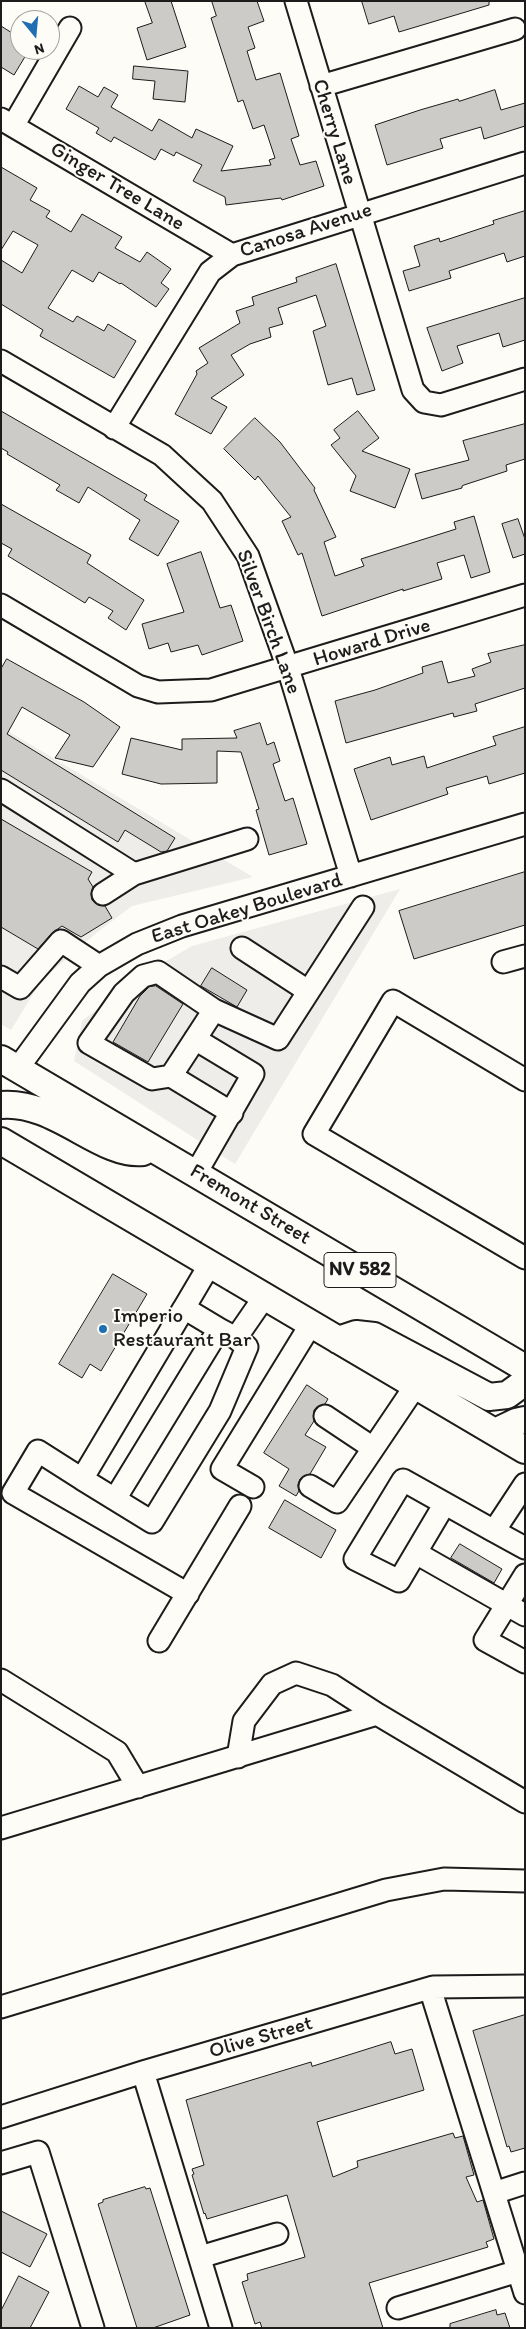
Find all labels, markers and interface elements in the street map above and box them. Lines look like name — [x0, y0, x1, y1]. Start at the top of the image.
north arrow — [10, 10, 60, 60]
text: N — [32, 39, 46, 58]
street label: Cherry Lane — [306, 76, 362, 188]
street label: Ginger Tree Lane — [45, 137, 189, 237]
street label: Canosa Avenue — [237, 198, 375, 264]
street label: Silver Birch Lane — [230, 546, 306, 698]
street label: Howard Drive — [310, 613, 434, 673]
street label: East Oakey Boulevard — [149, 868, 345, 950]
street label: Fremont Street — [185, 1159, 315, 1251]
road number: NV 582 — [324, 1252, 396, 1288]
place label: Imperio Restaurant Bar — [113, 1304, 251, 1354]
marker: Imperio Restaurant Bar — [97, 1323, 109, 1335]
street label: Olive Street — [206, 2011, 316, 2065]

